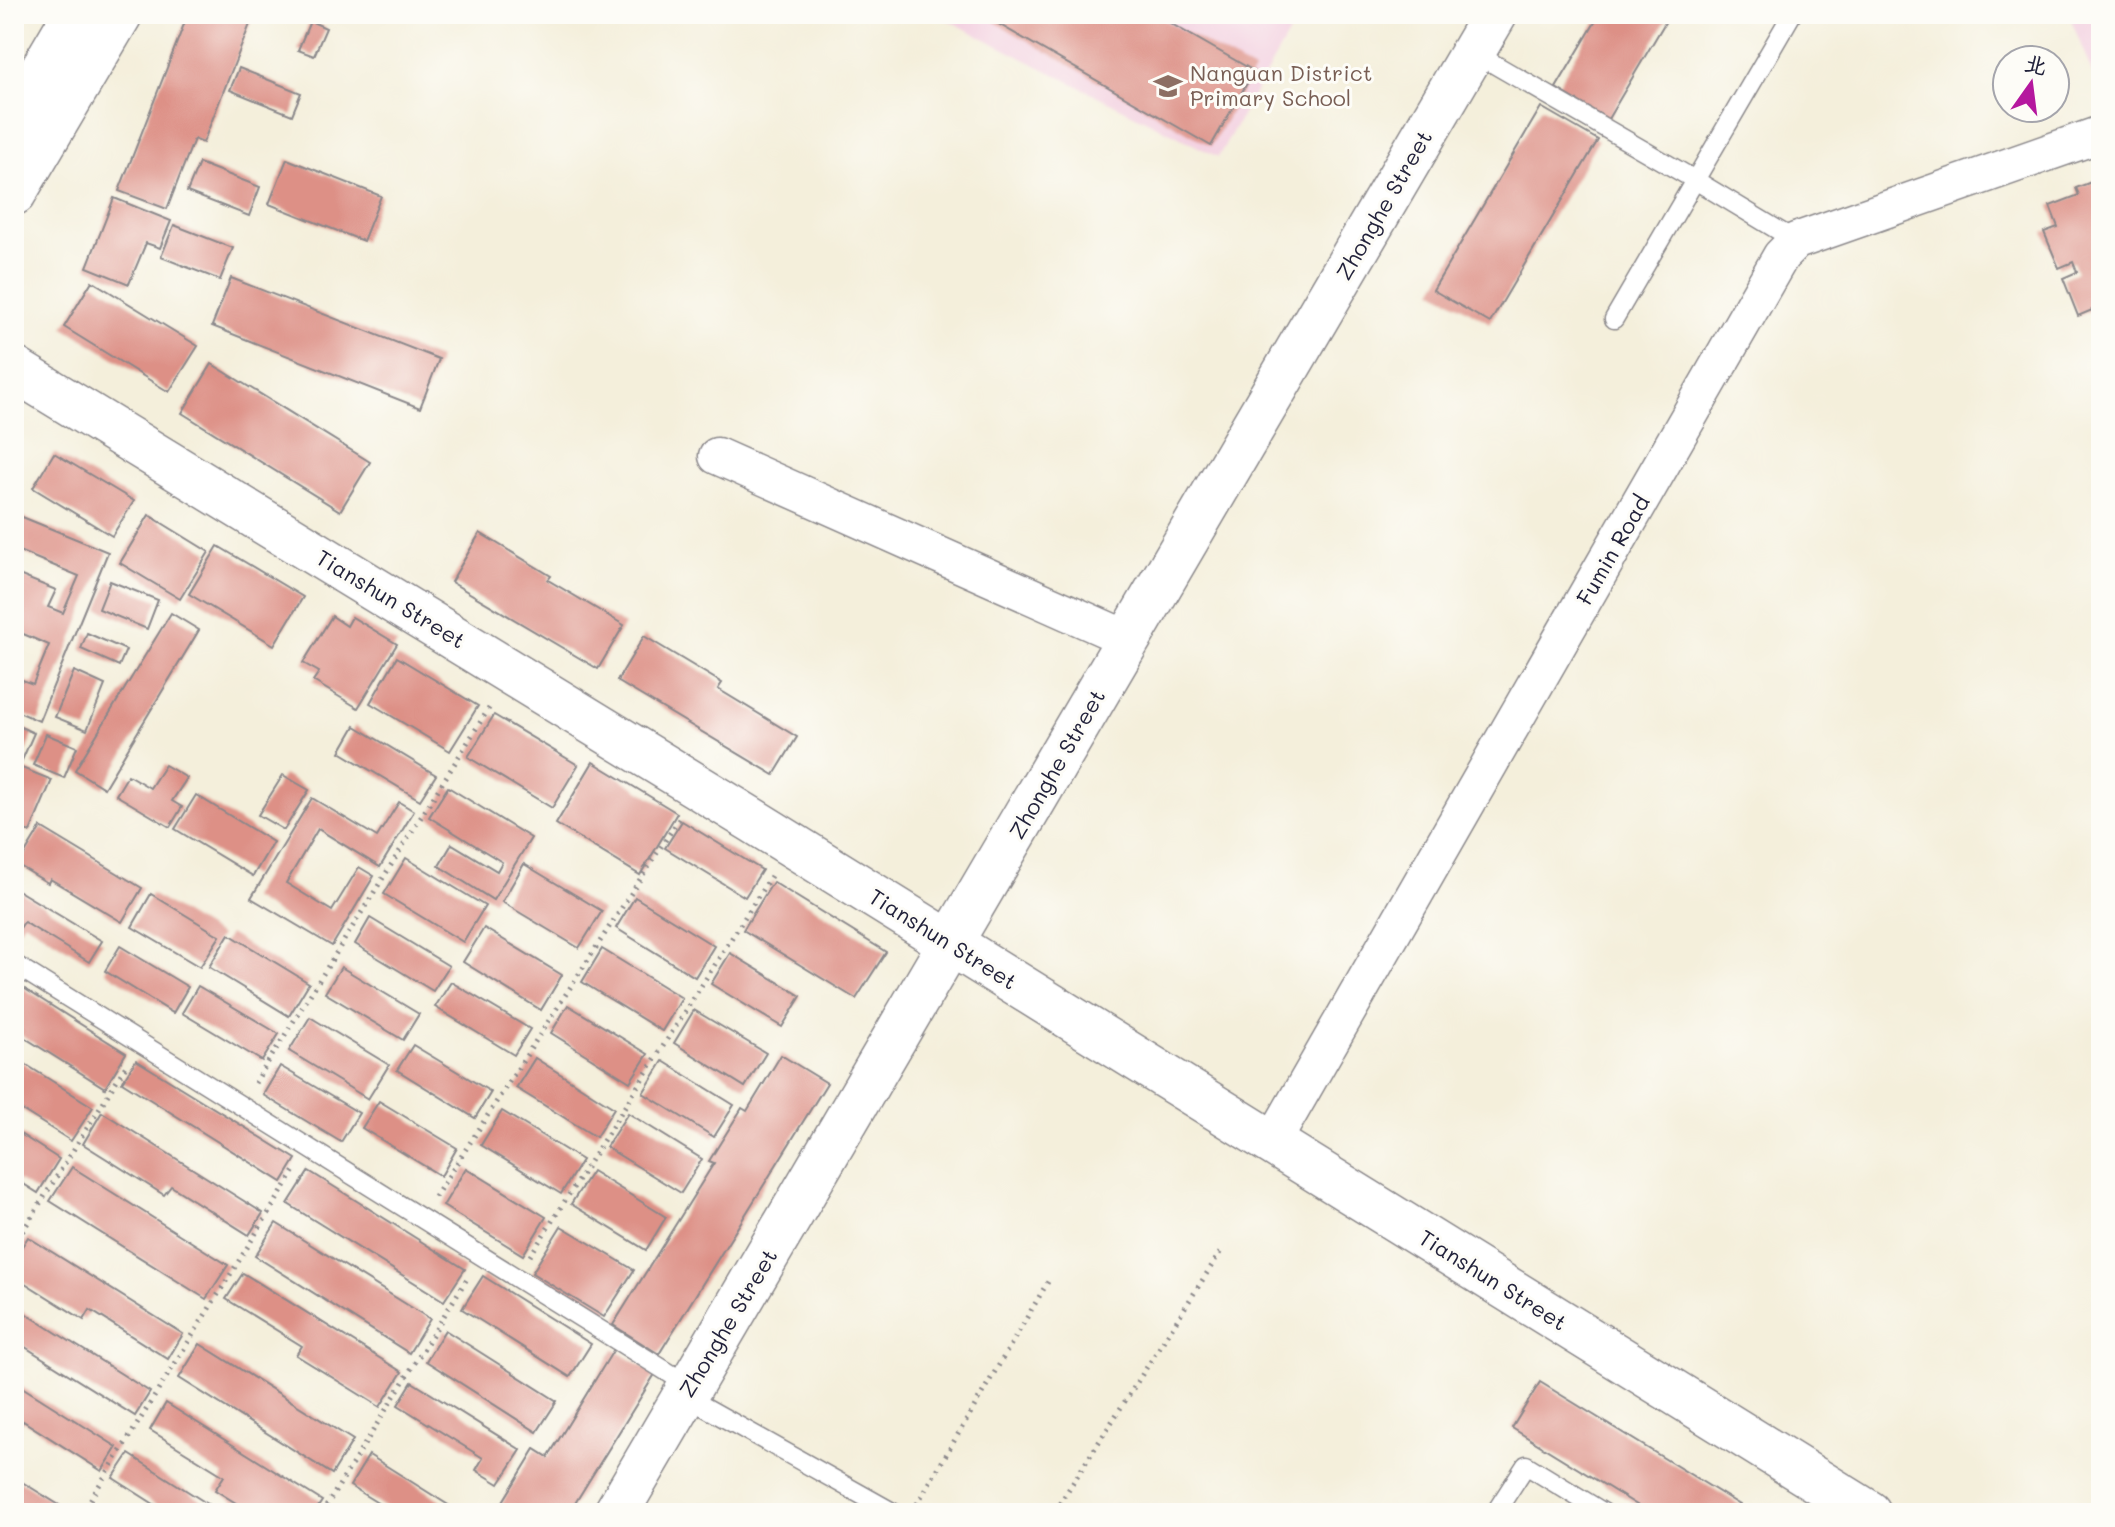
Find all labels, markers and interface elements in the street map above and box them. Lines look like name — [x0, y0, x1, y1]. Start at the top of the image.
north arrow — [1991, 44, 2071, 124]
text: 北 — [2022, 47, 2050, 81]
place label: Nanguan District Primary School — [1190, 58, 1372, 112]
school or university icon: Nanguan District Primary School — [1153, 71, 1183, 101]
street label: Zhonghe Street — [1329, 125, 1438, 285]
street label: Fumin Road — [1569, 489, 1656, 610]
street label: Tianshun Street — [311, 543, 471, 655]
street label: Zhonghe Street — [1002, 684, 1111, 844]
street label: Tianshun Street — [864, 881, 1023, 996]
street label: Tianshun Street — [1414, 1222, 1573, 1337]
street label: Zhonghe Street — [672, 1243, 783, 1402]

